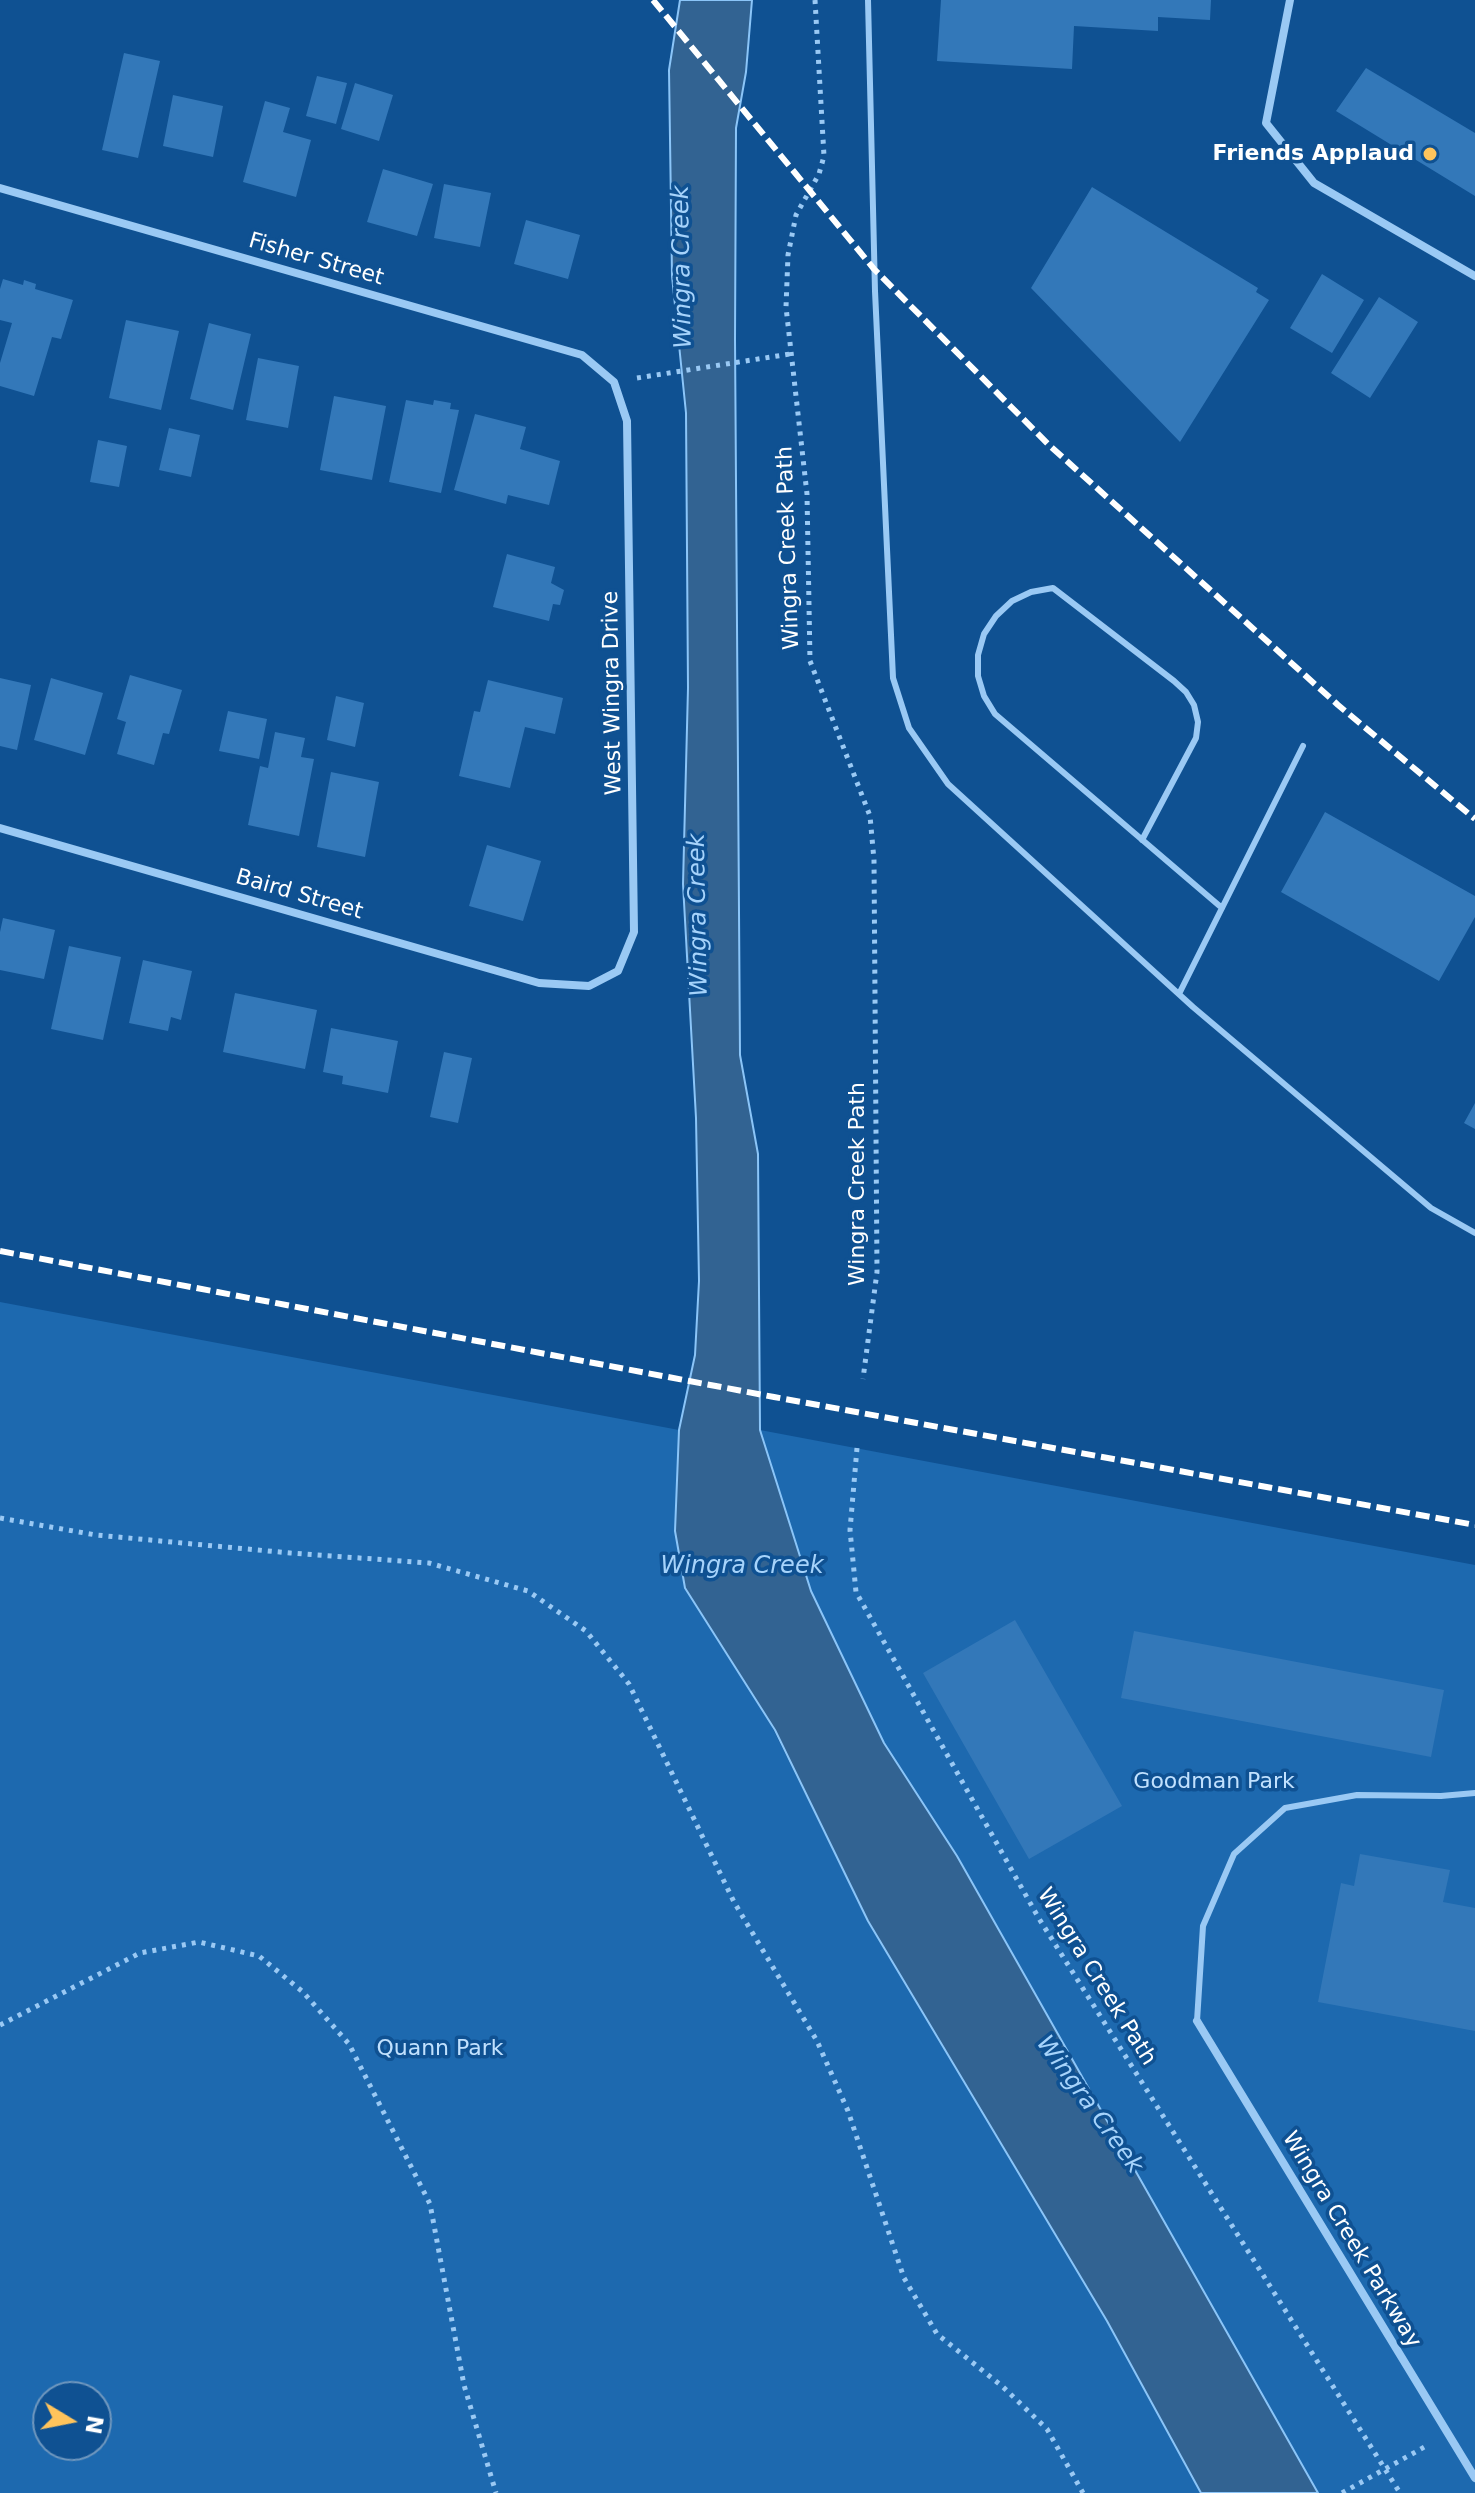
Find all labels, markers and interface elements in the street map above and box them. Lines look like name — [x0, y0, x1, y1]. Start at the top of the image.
place label: Friends Applaud — [1213, 141, 1414, 167]
marker: Friends Applaud — [1421, 145, 1439, 163]
water label: Wingra Creek — [667, 185, 699, 349]
street label: Fisher Street — [246, 228, 386, 292]
street label: Wingra Creek Path — [772, 446, 806, 650]
street label: West Wingra Drive — [598, 591, 628, 795]
water label: Wingra Creek — [683, 833, 715, 997]
street label: Baird Street — [232, 864, 366, 926]
street label: Wingra Creek Path — [845, 1082, 871, 1286]
water label: Wingra Creek — [660, 1553, 824, 1581]
park label: Goodman Park — [1133, 1769, 1295, 1795]
street label: Wingra Creek Path — [1031, 1884, 1161, 2070]
water label: Wingra Creek — [1029, 2031, 1149, 2179]
park label: Quann Park — [376, 2036, 504, 2062]
street label: Wingra Creek Parkway — [1276, 2127, 1426, 2353]
north arrow — [32, 2381, 112, 2461]
text: N — [80, 2414, 108, 2436]

